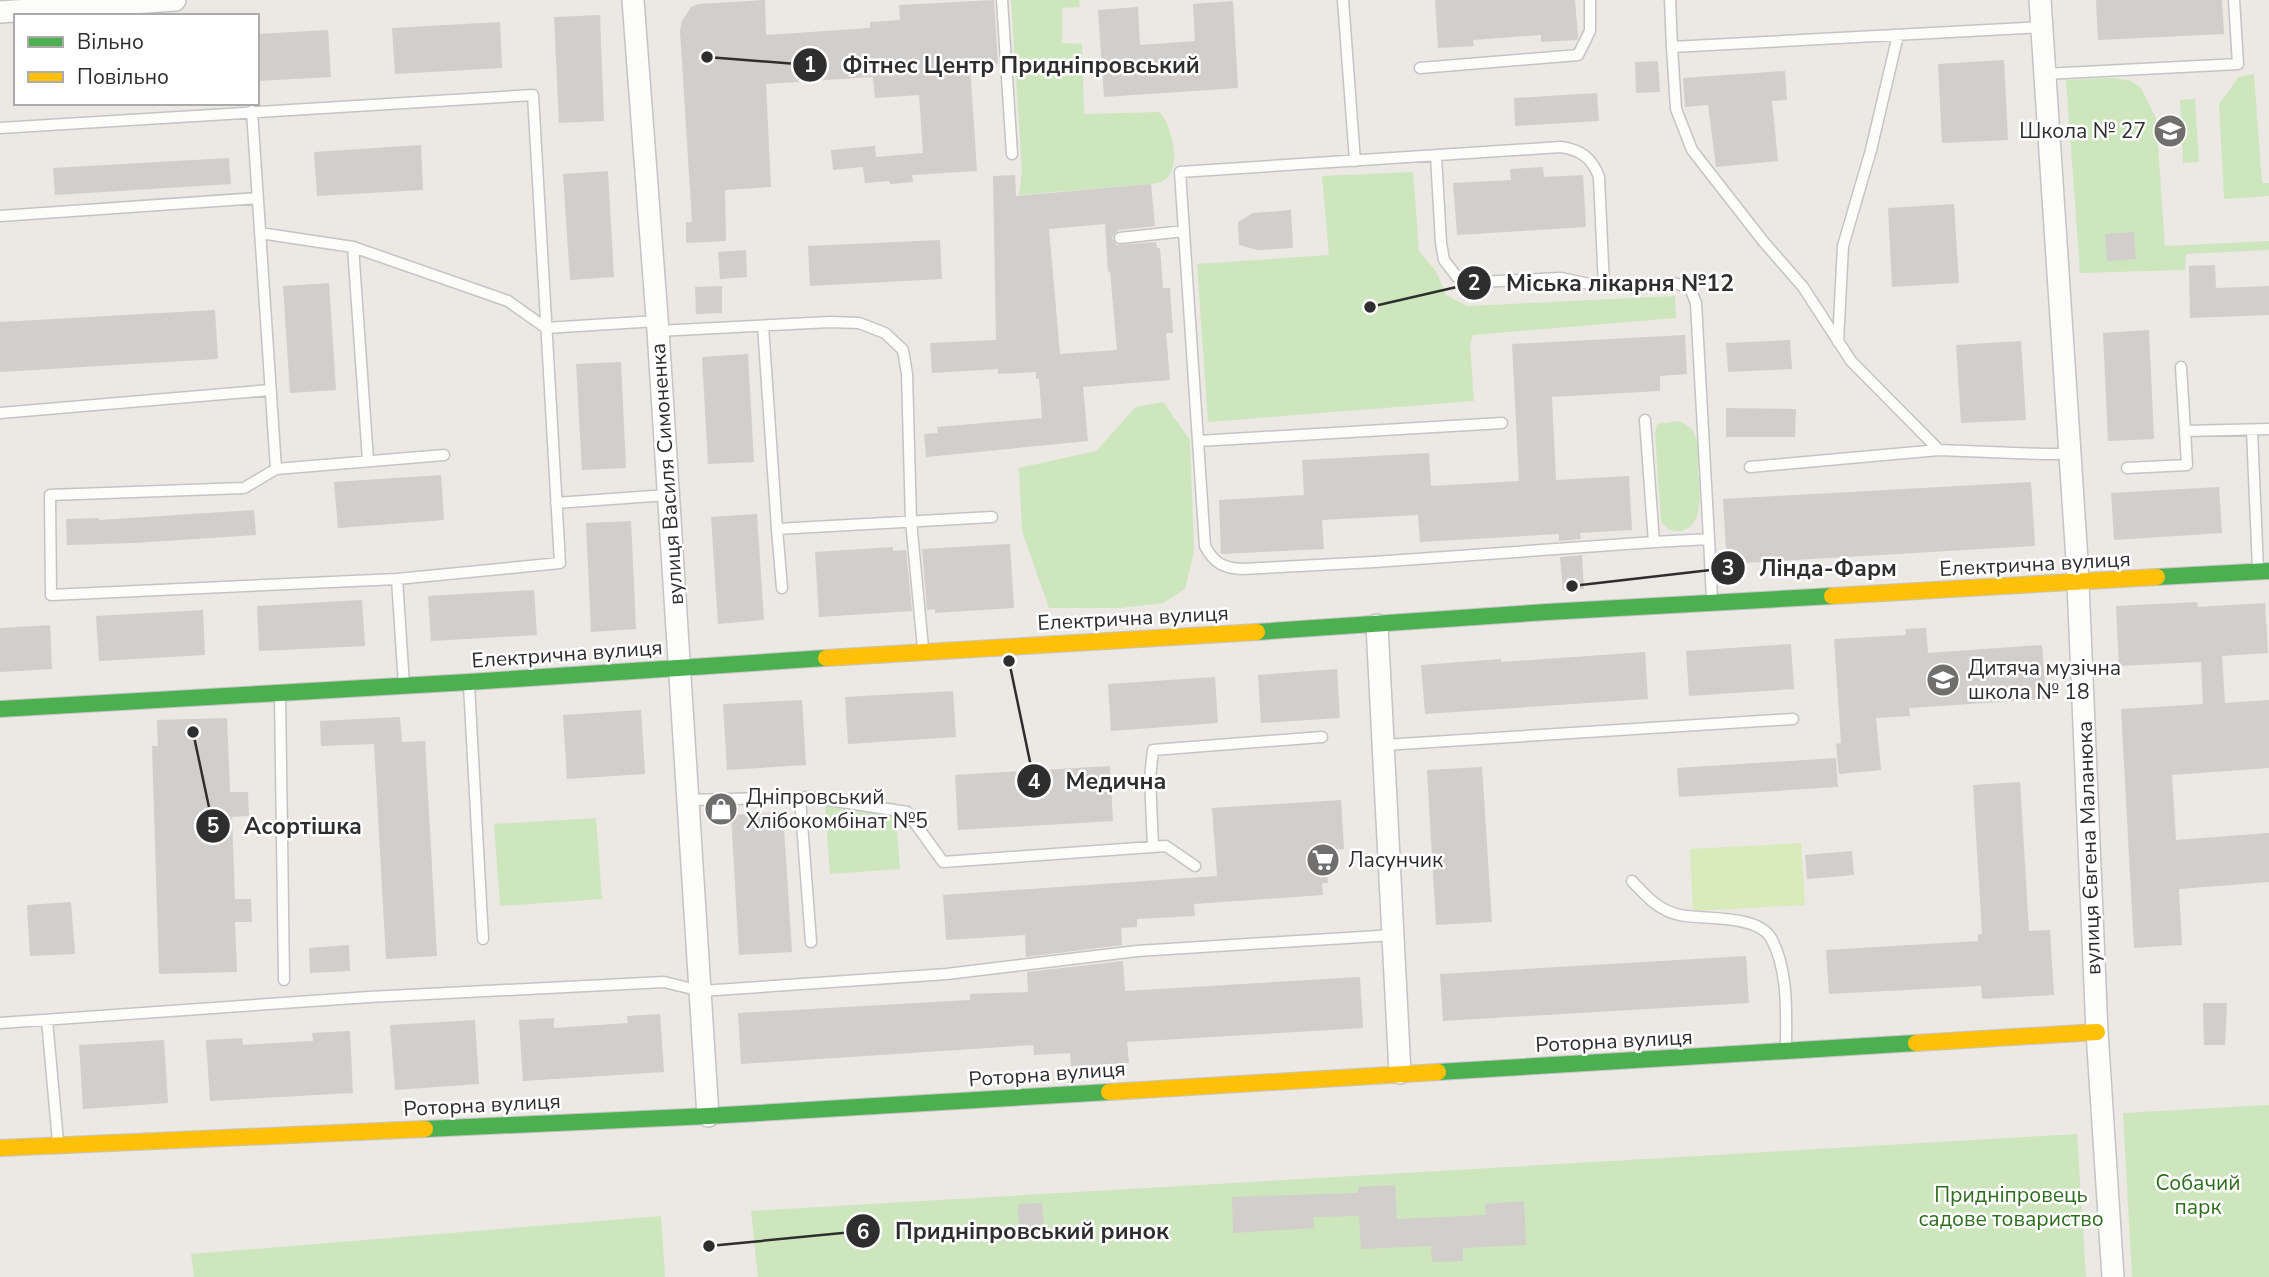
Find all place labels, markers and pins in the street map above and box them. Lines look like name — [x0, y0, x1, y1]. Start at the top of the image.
callout: Фітнес Центр Придніпровський — [793, 43, 1213, 87]
school or university icon: Школа № 27 — [2151, 112, 2189, 150]
place label: Школа № 27 — [2019, 117, 2146, 145]
callout: Міська лікарня №12 — [1457, 261, 1748, 305]
callout: Лінда-Фарм — [1710, 546, 1911, 590]
place label: Дитяча музічна школа № 18 — [1968, 654, 2121, 706]
school or university icon: Дитяча музічна школа № 18 — [1924, 661, 1962, 699]
callout: Медична — [1017, 759, 1181, 803]
place label: Дніпровський Хлібокомбінат №5 — [746, 783, 928, 835]
shop icon: Дніпровський Хлібокомбінат №5 — [702, 790, 740, 828]
callout: Асортішка — [195, 804, 376, 848]
supermarket icon: Ласунчик — [1304, 841, 1342, 879]
place label: Ласунчик — [1348, 846, 1444, 874]
callout: Придніпровський ринок — [846, 1209, 1183, 1253]

